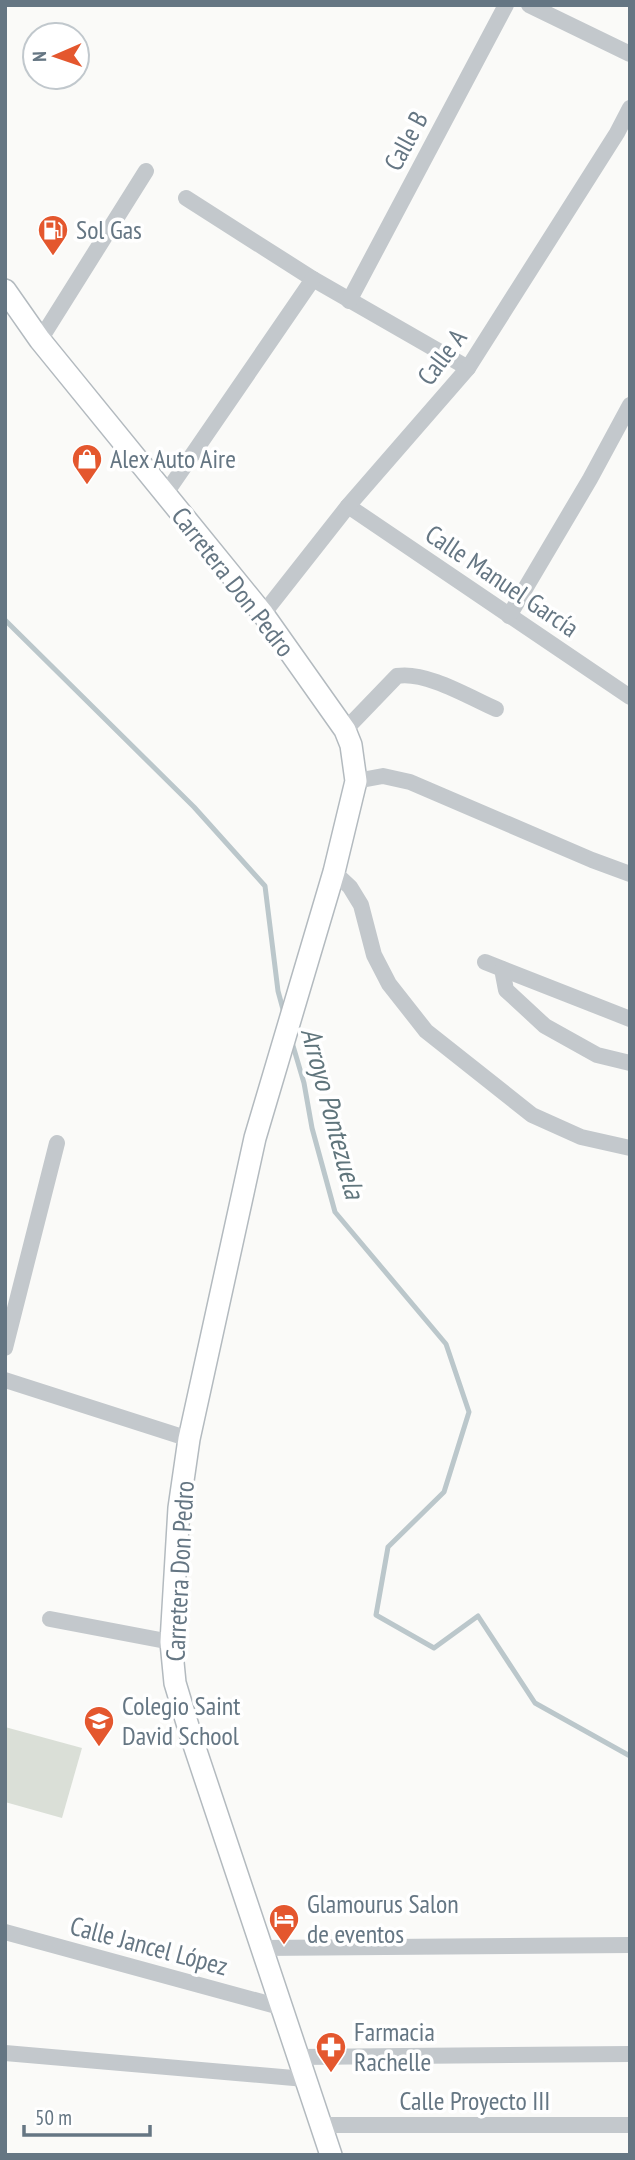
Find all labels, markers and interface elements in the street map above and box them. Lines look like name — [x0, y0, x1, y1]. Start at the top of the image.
north arrow — [21, 21, 91, 91]
text: N — [27, 51, 51, 62]
street label: Calle B — [376, 105, 435, 176]
fuel station icon: Sol Gas — [36, 213, 70, 257]
place label: Sol Gas — [76, 213, 142, 246]
street label: Calle A — [410, 321, 474, 391]
shop icon: Alex Auto Aire — [70, 442, 104, 486]
place label: Alex Auto Aire — [110, 442, 236, 475]
street label: Carretera Don Pedro — [165, 500, 302, 663]
street label: Calle Manuel García — [419, 517, 585, 644]
water label: Arroyo Pontezuela — [293, 1023, 375, 1204]
street label: Carretera Don Pedro — [158, 1480, 201, 1662]
place label: Colegio Saint David School — [122, 1689, 240, 1752]
school or university icon: Colegio Saint David School — [82, 1704, 116, 1748]
place label: Glamourus Salon de eventos — [307, 1887, 459, 1950]
hotel icon: Glamourus Salon de eventos — [267, 1902, 301, 1946]
street label: Calle Jancel López — [67, 1909, 231, 1982]
place label: Farmacia Rachelle — [354, 2015, 435, 2078]
pharmacy icon: Farmacia Rachelle — [314, 2030, 348, 2074]
street label: Calle Proyecto III — [400, 2084, 550, 2117]
scale bar — [24, 2094, 150, 2138]
text: 50 m — [35, 2104, 72, 2131]

